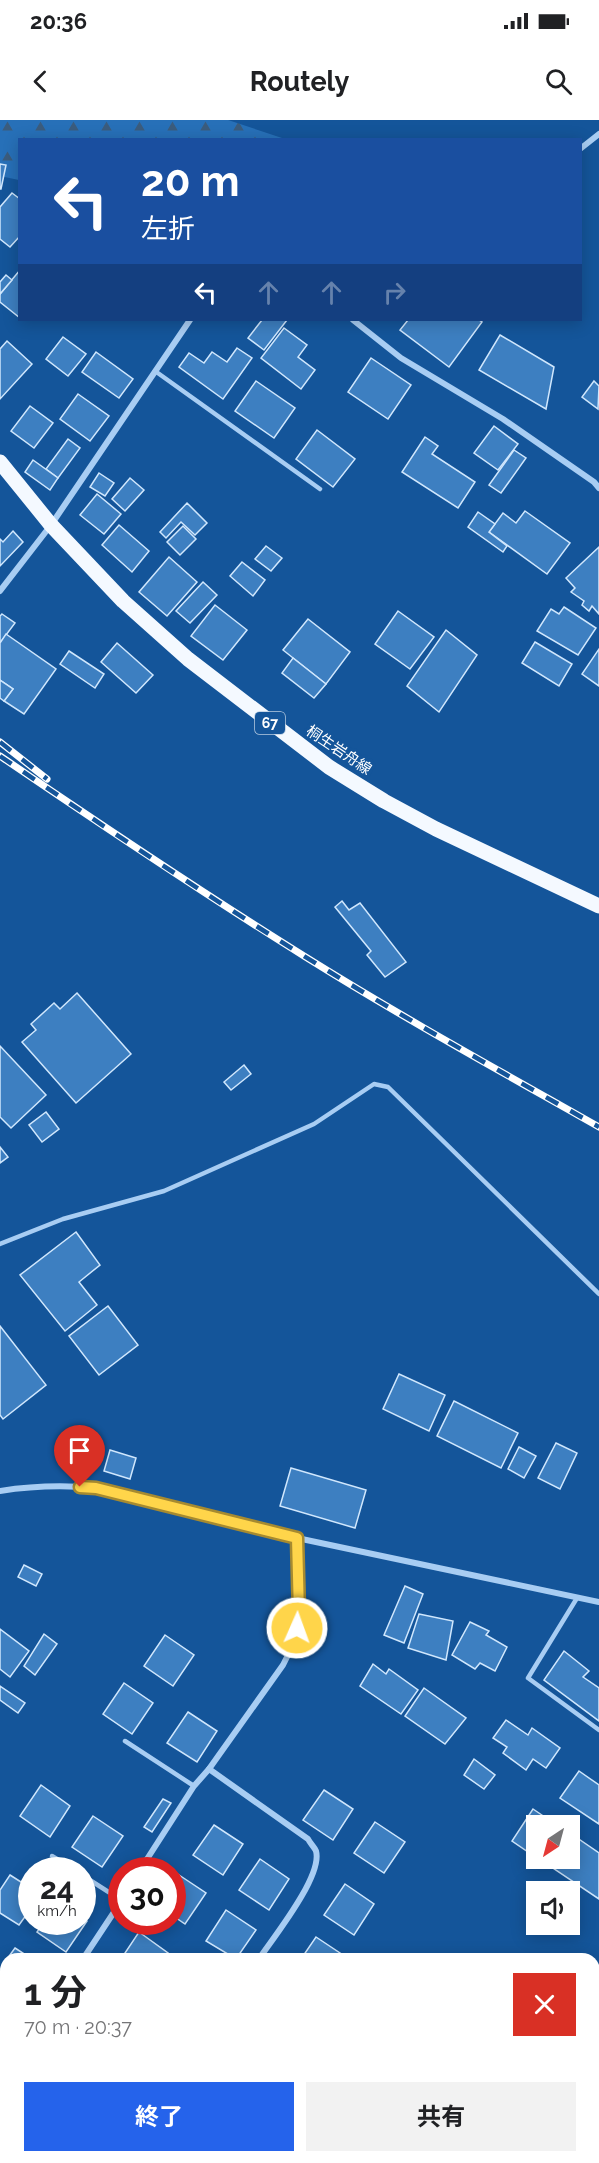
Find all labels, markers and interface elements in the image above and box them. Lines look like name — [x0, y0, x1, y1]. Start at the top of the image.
text: 20:36 — [30, 8, 87, 34]
icon: back — [24, 65, 57, 98]
icon: search — [542, 65, 575, 98]
text: Routely — [250, 66, 349, 97]
text: 20 m — [141, 157, 240, 206]
icon: left — [42, 162, 120, 240]
text: 左折 — [141, 213, 195, 244]
icon: left — [189, 276, 222, 309]
icon: ahead — [252, 276, 285, 309]
icon: ahead — [315, 276, 348, 309]
icon: right — [378, 276, 411, 309]
road number: 67 — [255, 712, 285, 734]
street label: 桐生岩舟線 — [303, 722, 375, 778]
pin — [54, 1425, 105, 1487]
icon: arrive — [63, 1434, 96, 1467]
position arrow — [265, 1596, 329, 1660]
north arrow — [526, 1815, 580, 1869]
map controls — [526, 1815, 580, 1935]
speed limit sign: 30 — [108, 1857, 186, 1935]
text: 24 — [40, 1871, 74, 1906]
button: sound — [526, 1881, 580, 1935]
text: km/h — [37, 1902, 77, 1920]
text: 1 分 — [24, 1971, 86, 2013]
button: close — [513, 1973, 576, 2036]
text: 70 m · 20:37 — [24, 2015, 132, 2039]
button: 終了 — [24, 2082, 294, 2151]
button: 共有 — [306, 2082, 576, 2151]

